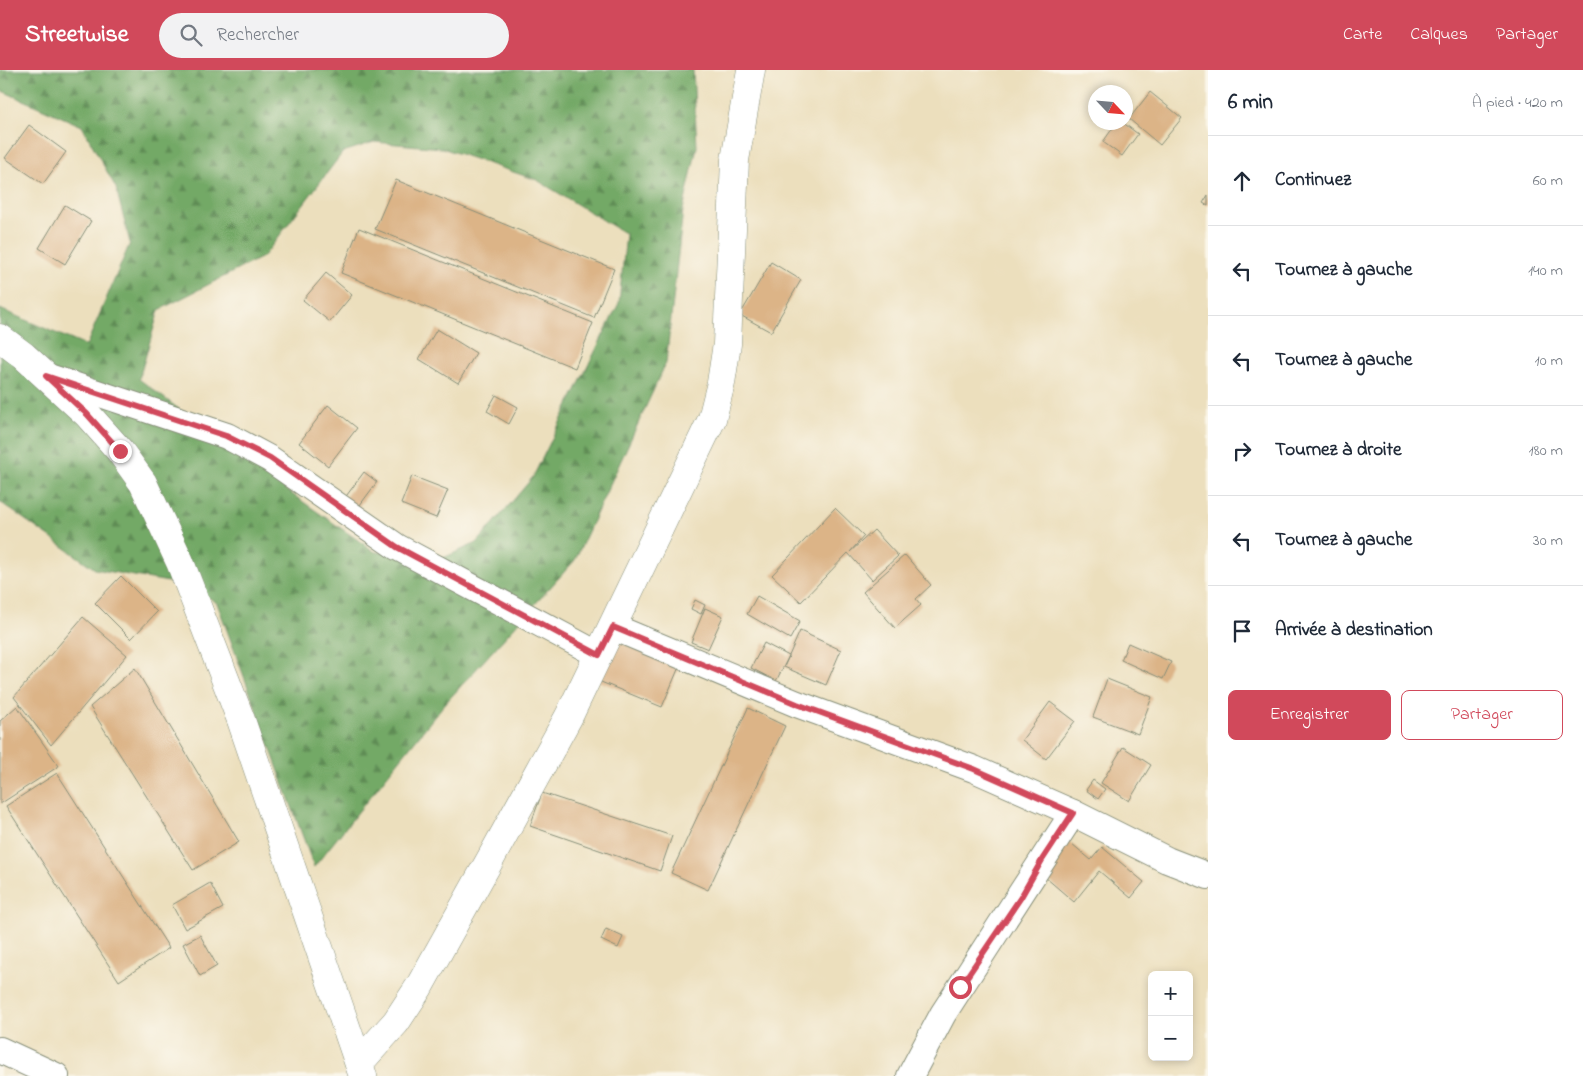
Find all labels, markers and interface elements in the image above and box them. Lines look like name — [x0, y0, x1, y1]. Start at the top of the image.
search box — [159, 13, 509, 58]
text: Streetwise — [25, 18, 129, 53]
icon: search — [177, 21, 205, 49]
text: Rechercher — [217, 22, 299, 49]
text: Carte — [1343, 22, 1382, 48]
text: Calques — [1410, 22, 1468, 48]
text: Partager — [1496, 22, 1558, 48]
north arrow — [1088, 85, 1133, 130]
text: 6 min — [1228, 88, 1273, 118]
text: À pied · 420 m — [1472, 91, 1563, 115]
icon: ahead — [1228, 167, 1256, 195]
text: Continuez — [1275, 167, 1351, 194]
text: 60 m — [1533, 169, 1563, 193]
icon: left — [1228, 257, 1256, 285]
text: Tournez à gauche — [1275, 257, 1412, 284]
text: 140 m — [1528, 259, 1563, 283]
icon: left — [1228, 347, 1256, 375]
text: Tournez à gauche — [1275, 347, 1412, 374]
text: 10 m — [1535, 349, 1563, 373]
icon: right — [1228, 437, 1256, 465]
text: Tournez à droite — [1275, 437, 1401, 464]
text: 180 m — [1529, 439, 1563, 463]
route end — [109, 440, 132, 463]
icon: left — [1228, 527, 1256, 555]
text: Tournez à gauche — [1275, 527, 1412, 554]
text: 30 m — [1533, 529, 1563, 553]
icon: arrive — [1228, 617, 1256, 645]
text: Arrivée à destination — [1275, 617, 1433, 644]
button: Enregistrer — [1228, 690, 1391, 740]
button: Partager — [1401, 690, 1563, 740]
map controls — [1148, 971, 1193, 1061]
button: + — [1148, 971, 1193, 1016]
route start — [949, 976, 972, 999]
button: − — [1148, 1016, 1193, 1061]

